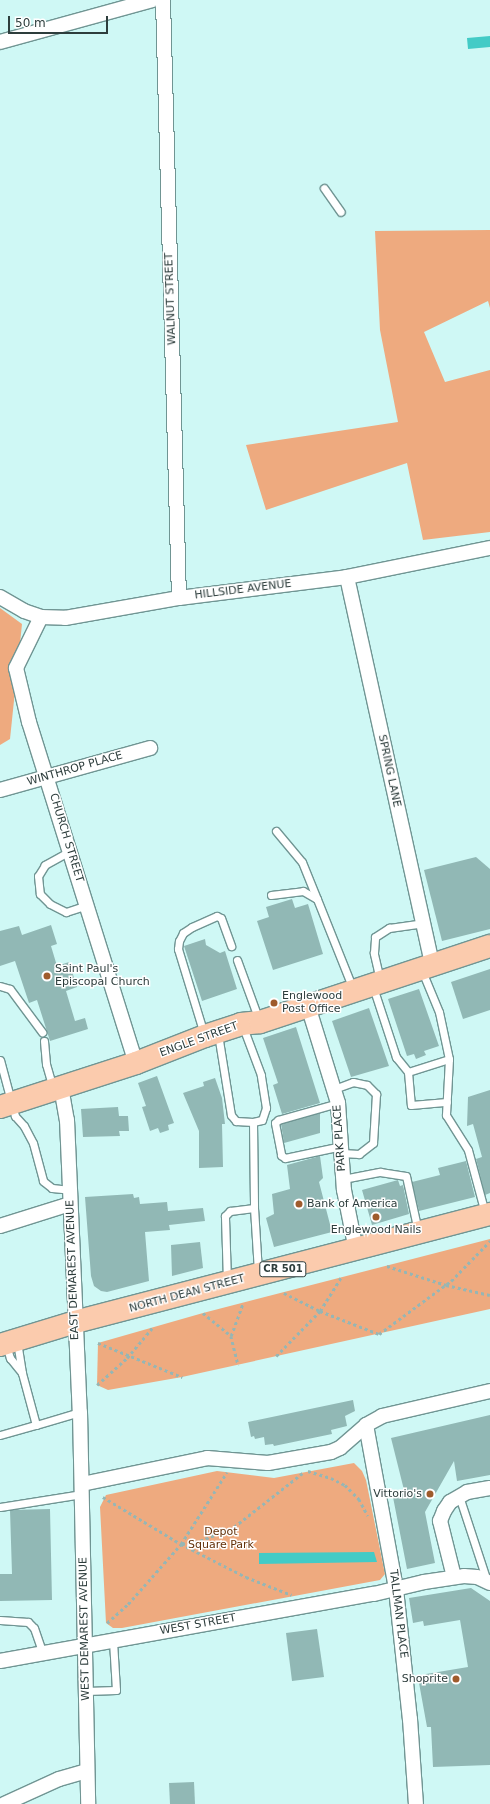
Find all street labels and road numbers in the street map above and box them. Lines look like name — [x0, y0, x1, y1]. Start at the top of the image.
street label: WALNUT STREET — [163, 253, 179, 345]
street label: HILLSIDE AVENUE — [194, 578, 292, 602]
street label: SPRING LANE — [375, 734, 403, 808]
street label: WINTHROP PLACE — [26, 749, 124, 789]
street label: CHURCH STREET — [46, 792, 86, 884]
street label: ENGLE STREET — [158, 1020, 240, 1060]
street label: PARK PLACE — [331, 1104, 349, 1172]
street label: EAST DEMAREST AVENUE — [64, 1200, 82, 1340]
road number: CR 501 — [259, 1261, 307, 1277]
street label: NORTH DEAN STREET — [128, 1272, 246, 1316]
street label: WEST DEMAREST AVENUE — [77, 1557, 93, 1701]
street label: TALLMAN PLACE — [386, 1569, 410, 1659]
street label: WEST STREET — [159, 1612, 237, 1638]

